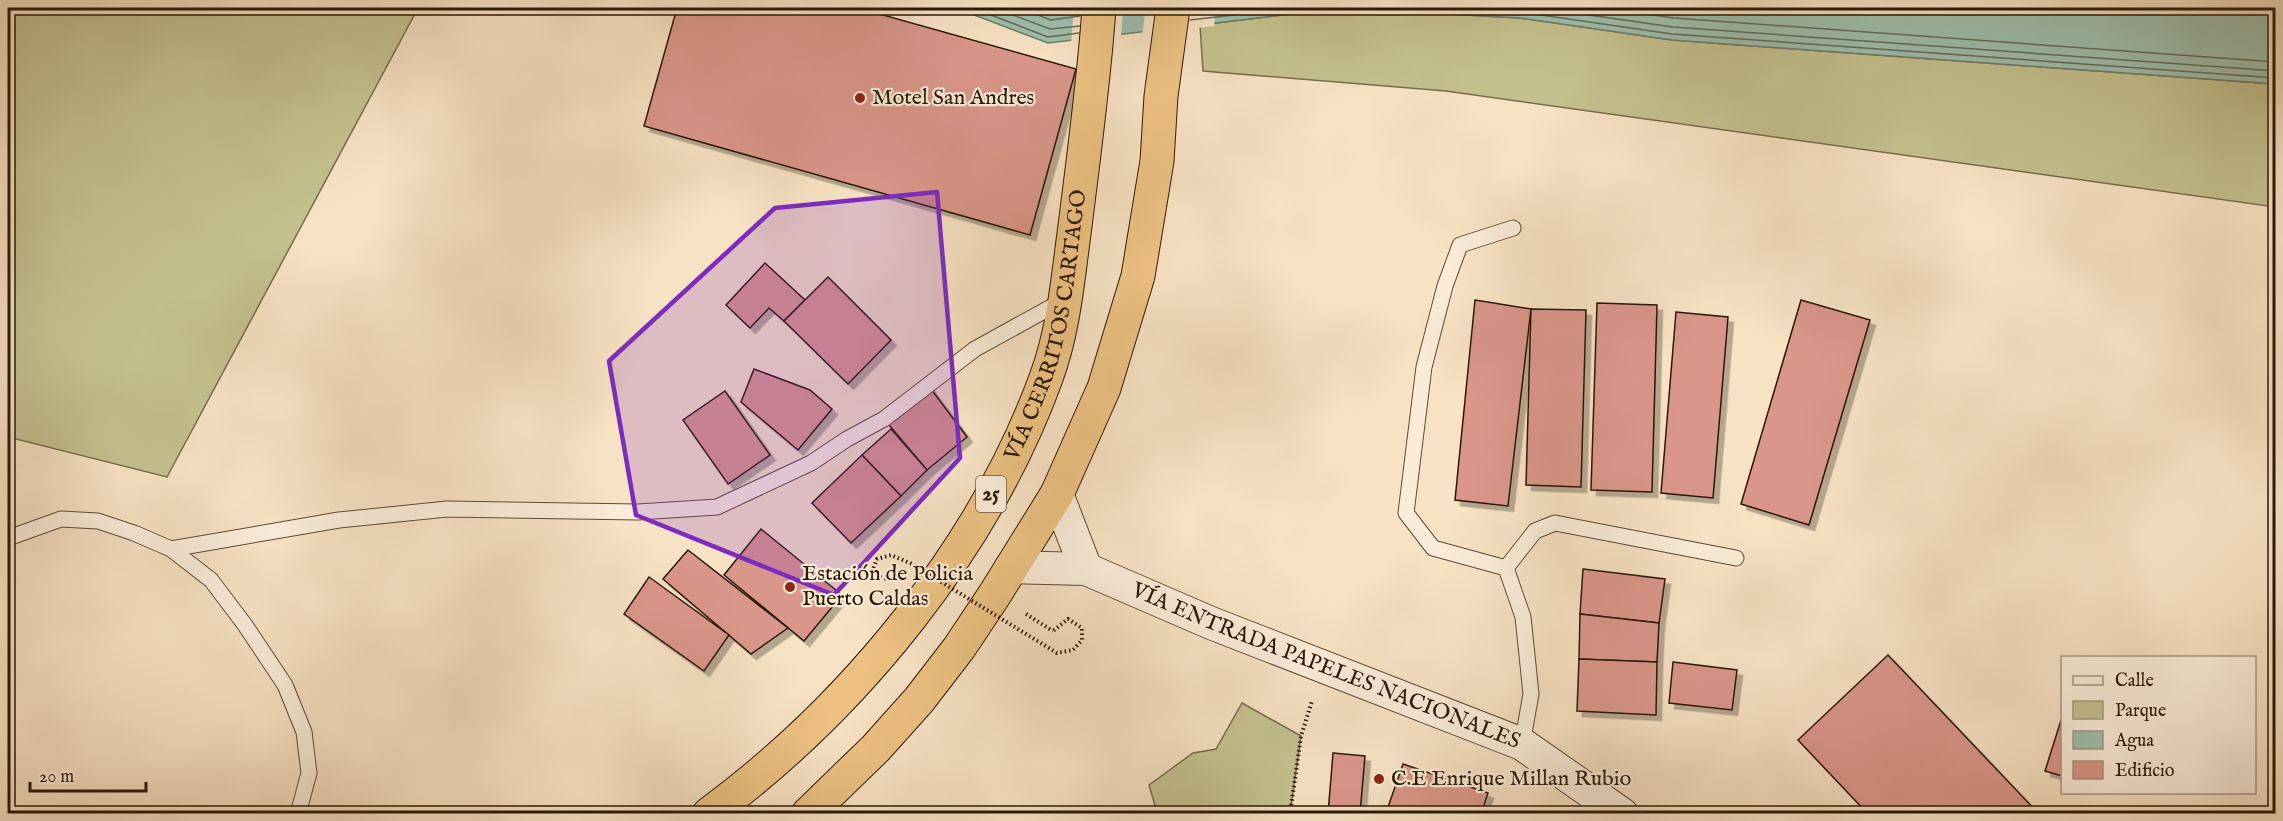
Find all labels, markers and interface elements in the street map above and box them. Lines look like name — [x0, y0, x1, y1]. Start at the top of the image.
place label: Motel San Andres — [872, 84, 1034, 112]
marker: Motel San Andres — [853, 91, 867, 105]
street label: VÍA CERRITOS CARTAGO — [998, 188, 1093, 466]
road number: 25 — [976, 476, 1006, 512]
place label: Estación de Policia Puerto Caldas — [802, 560, 973, 613]
street label: VÍA ENTRADA PAPELES NACIONALES — [1126, 576, 1524, 756]
marker: Estación de Policia Puerto Caldas — [783, 580, 797, 594]
legend — [2061, 656, 2256, 794]
text: Calle — [2115, 670, 2154, 693]
text: Parque — [2115, 700, 2166, 723]
text: Agua — [2114, 730, 2154, 753]
scale bar — [30, 755, 146, 793]
text: Edificio — [2115, 760, 2175, 783]
place label: C.E Enrique Millan Rubio — [1391, 765, 1631, 793]
text: 20 m — [39, 766, 74, 789]
marker: C.E Enrique Millan Rubio — [1372, 772, 1386, 786]

